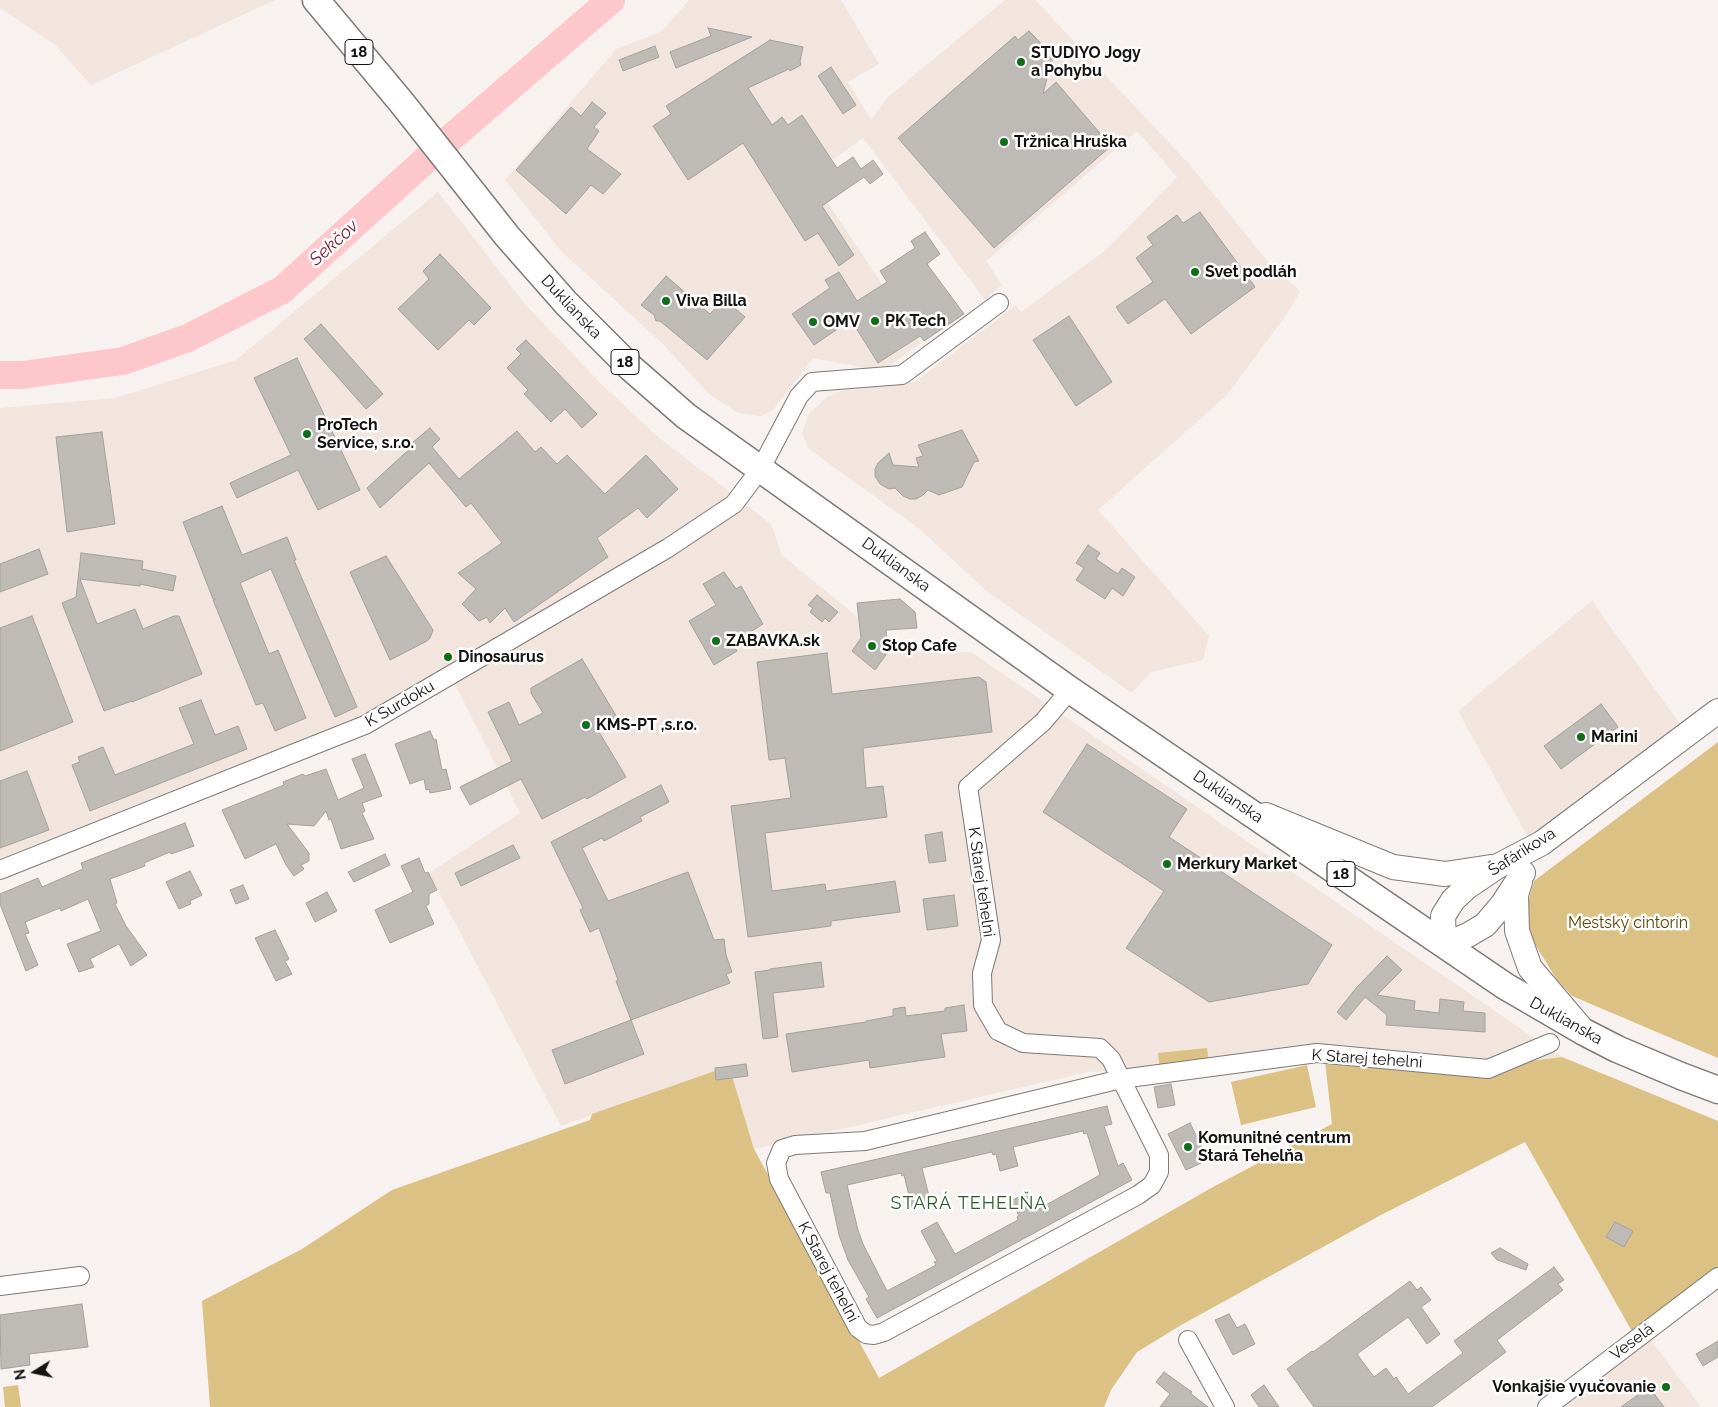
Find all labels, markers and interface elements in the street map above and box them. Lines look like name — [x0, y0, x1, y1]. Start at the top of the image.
road number: 18 — [345, 40, 373, 64]
place label: STUDIYO Jogy a Pohybu — [1031, 43, 1141, 81]
marker: STUDIYO Jogy a Pohybu — [1015, 56, 1027, 68]
place label: Tržnica Hruška — [1014, 132, 1127, 152]
marker: Tržnica Hruška — [998, 136, 1010, 148]
water label: Sekčov — [305, 216, 363, 270]
place label: Svet podláh — [1205, 262, 1297, 282]
marker: Svet podláh — [1189, 266, 1201, 278]
street label: Duklianska — [537, 271, 605, 343]
place label: Viva Billa — [676, 291, 747, 311]
marker: Viva Billa — [660, 295, 672, 307]
place label: PK Tech — [885, 311, 946, 331]
place label: OMV — [823, 312, 860, 332]
marker: PK Tech — [869, 315, 881, 327]
marker: OMV — [807, 316, 819, 328]
road number: 18 — [611, 350, 639, 374]
place label: ProTech Service, s.r.o. — [317, 415, 414, 453]
marker: ProTech Service, s.r.o. — [301, 428, 313, 440]
street label: Duklianska — [858, 534, 934, 596]
place label: ZABAVKA.sk — [726, 631, 820, 651]
marker: ZABAVKA.sk — [710, 635, 722, 647]
place label: Stop Cafe — [882, 636, 957, 656]
marker: Stop Cafe — [866, 640, 878, 652]
place label: Dinosaurus — [458, 647, 544, 667]
marker: Dinosaurus — [442, 651, 454, 663]
street label: K Surdoku — [362, 677, 438, 731]
place label: KMS-PT ,s.r.o. — [596, 715, 697, 735]
marker: KMS-PT ,s.r.o. — [580, 719, 592, 731]
place label: Marini — [1591, 727, 1638, 747]
marker: Marini — [1575, 731, 1587, 743]
street label: Duklianska — [1189, 767, 1267, 827]
street label: Šafárikova — [1485, 824, 1559, 880]
street label: K Starej tehelni — [964, 826, 998, 938]
place label: Merkury Market — [1177, 854, 1297, 874]
marker: Merkury Market — [1161, 858, 1173, 870]
road number: 18 — [1327, 862, 1355, 886]
park label: Mestský cintorín — [1568, 913, 1688, 933]
street label: Duklianska — [1526, 993, 1606, 1049]
street label: K Starej tehelni — [1311, 1046, 1423, 1072]
place label: Komunitné centrum Stará Tehelňa — [1198, 1128, 1351, 1166]
marker: Komunitné centrum Stará Tehelňa — [1182, 1141, 1194, 1153]
district label: STARÁ TEHELŇA — [889, 1193, 1049, 1215]
street label: K Starej tehelni — [793, 1219, 863, 1325]
street label: Veselá — [1607, 1319, 1657, 1365]
north arrow — [10, 1347, 60, 1397]
text: N — [11, 1368, 29, 1381]
place label: Vonkajšie vyučovanie — [1492, 1377, 1656, 1397]
marker: Vonkajšie vyučovanie — [1660, 1381, 1672, 1393]

